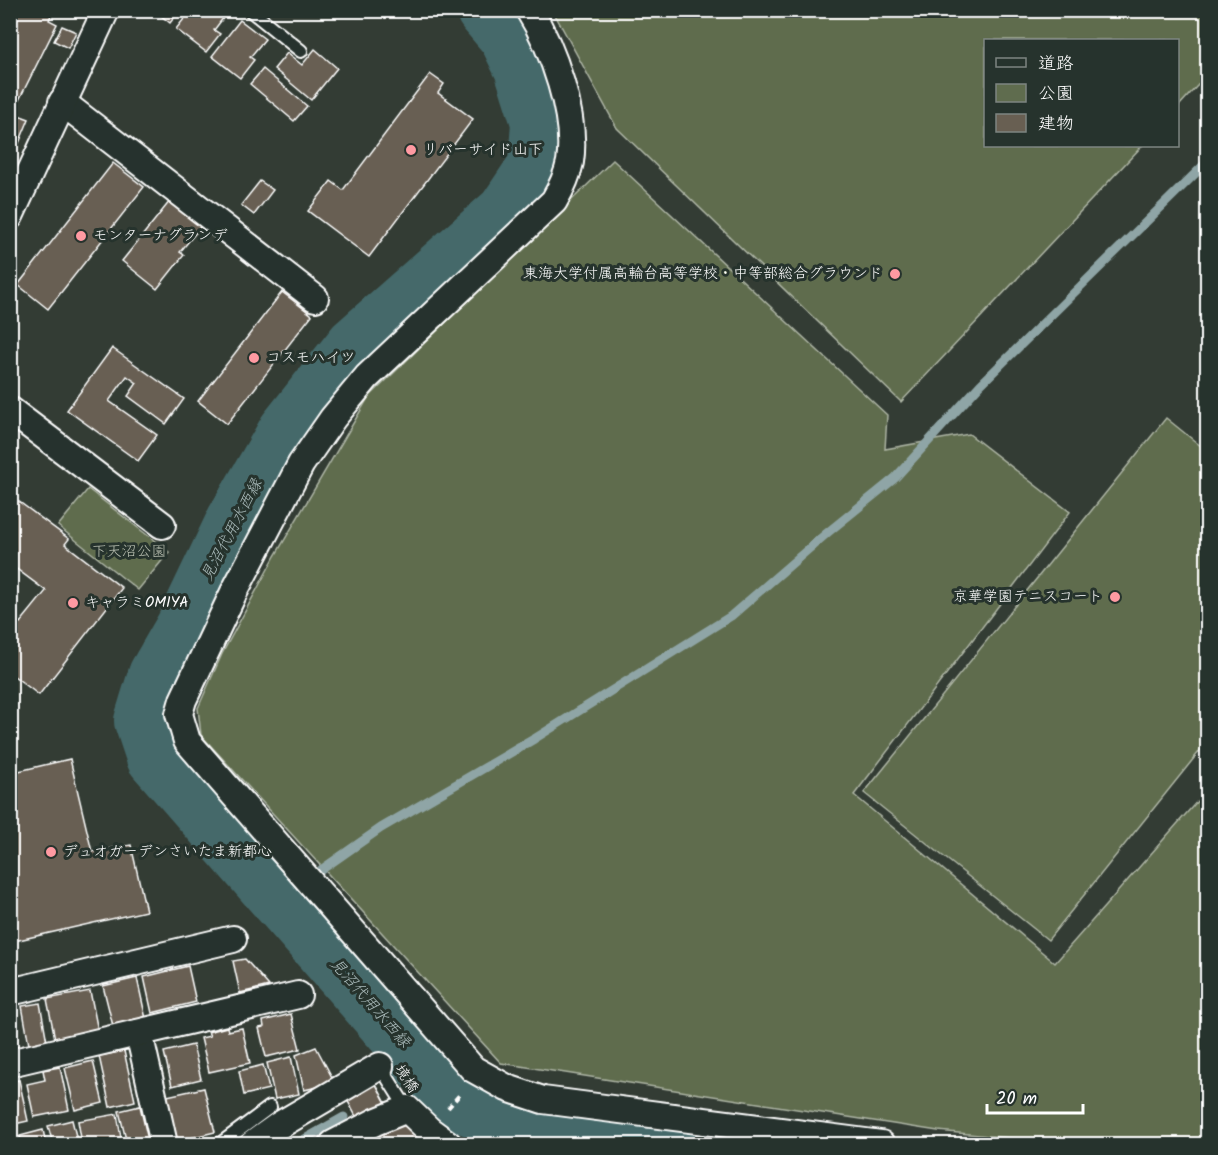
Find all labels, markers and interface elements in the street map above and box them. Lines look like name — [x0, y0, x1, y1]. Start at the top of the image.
legend — [984, 39, 1179, 147]
text: 道路 — [1038, 50, 1074, 79]
text: 公園 — [1038, 80, 1074, 109]
text: 建物 — [1038, 110, 1074, 139]
place label: リバーサイド山下 — [423, 138, 543, 162]
marker: リバーサイド山下 — [404, 143, 418, 157]
place label: モンターナグランデ — [93, 224, 228, 248]
marker: モンターナグランデ — [74, 229, 88, 243]
place label: 東海大学付属高輪台高等学校・中等部総合グラウンド — [523, 262, 883, 286]
marker: 東海大学付属高輪台高等学校・中等部総合グラウンド — [888, 267, 902, 281]
place label: コスモハイツ — [266, 346, 355, 370]
marker: コスモハイツ — [247, 351, 261, 365]
water label: 見沼代用水西縁 — [195, 473, 270, 585]
park label: 下天沼公園 — [91, 540, 167, 564]
place label: 京華学園テニスコート — [953, 585, 1103, 609]
marker: 京華学園テニスコート — [1108, 590, 1122, 604]
place label: キャラミOMIYA — [85, 591, 188, 615]
marker: キャラミOMIYA — [66, 596, 80, 610]
place label: デュオガーデンさいたま新都心 — [63, 840, 272, 864]
marker: デュオガーデンさいたま新都心 — [44, 845, 58, 859]
water label: 見沼代用水西縁 — [324, 953, 417, 1055]
street label: 境橋 — [388, 1060, 424, 1098]
scale bar — [987, 1077, 1083, 1115]
text: 20 m — [996, 1085, 1037, 1114]

